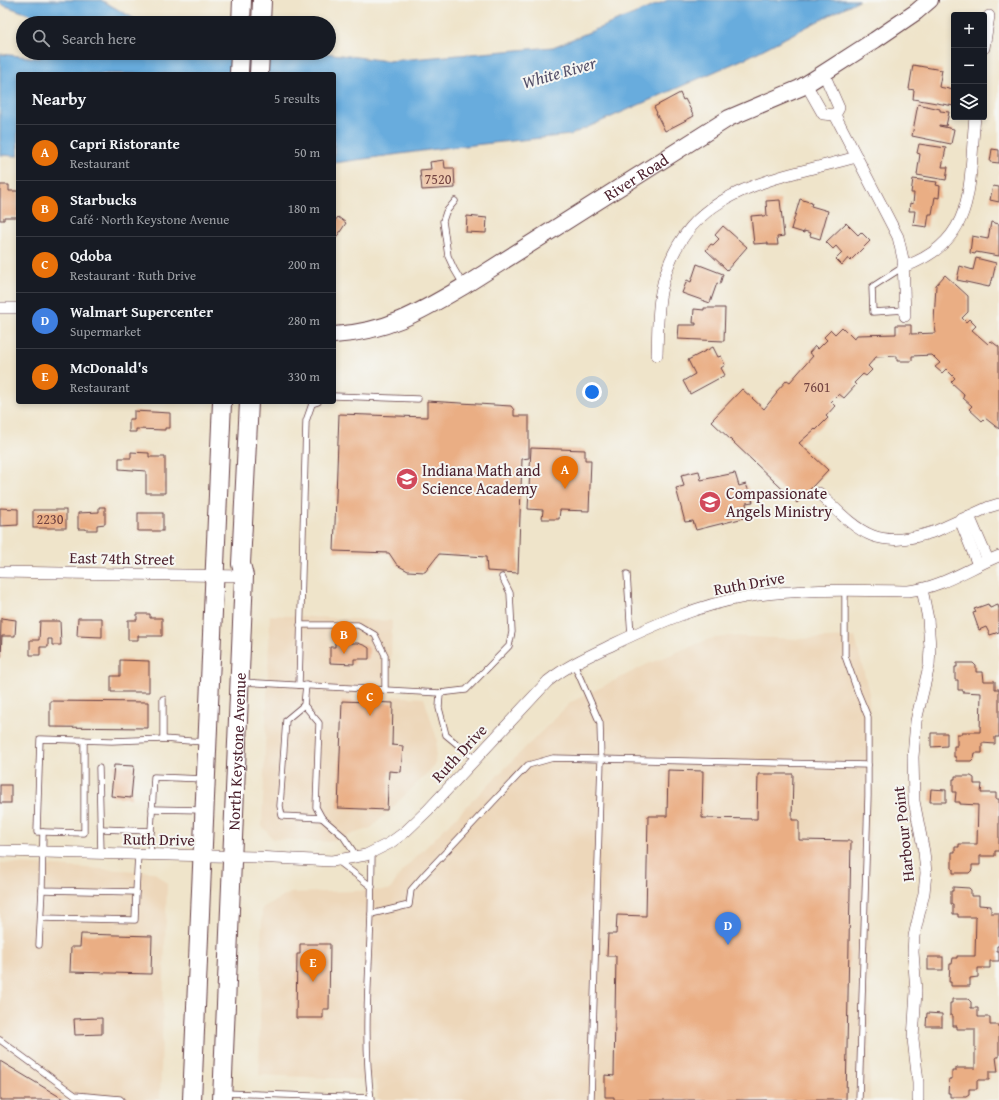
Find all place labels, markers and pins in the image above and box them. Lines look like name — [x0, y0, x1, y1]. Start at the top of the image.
pin: A — [552, 456, 578, 489]
place label: Indiana Math and Science Academy — [422, 458, 541, 500]
school or university icon: Indiana Math and Science Academy — [394, 466, 420, 492]
place label: Compassionate Angels Ministry — [726, 481, 832, 523]
school or university icon: Compassionate Angels Ministry — [697, 489, 723, 515]
pin: B — [331, 621, 357, 654]
pin: C — [357, 683, 383, 716]
pin: D — [715, 912, 741, 945]
pin: E — [300, 949, 326, 982]

